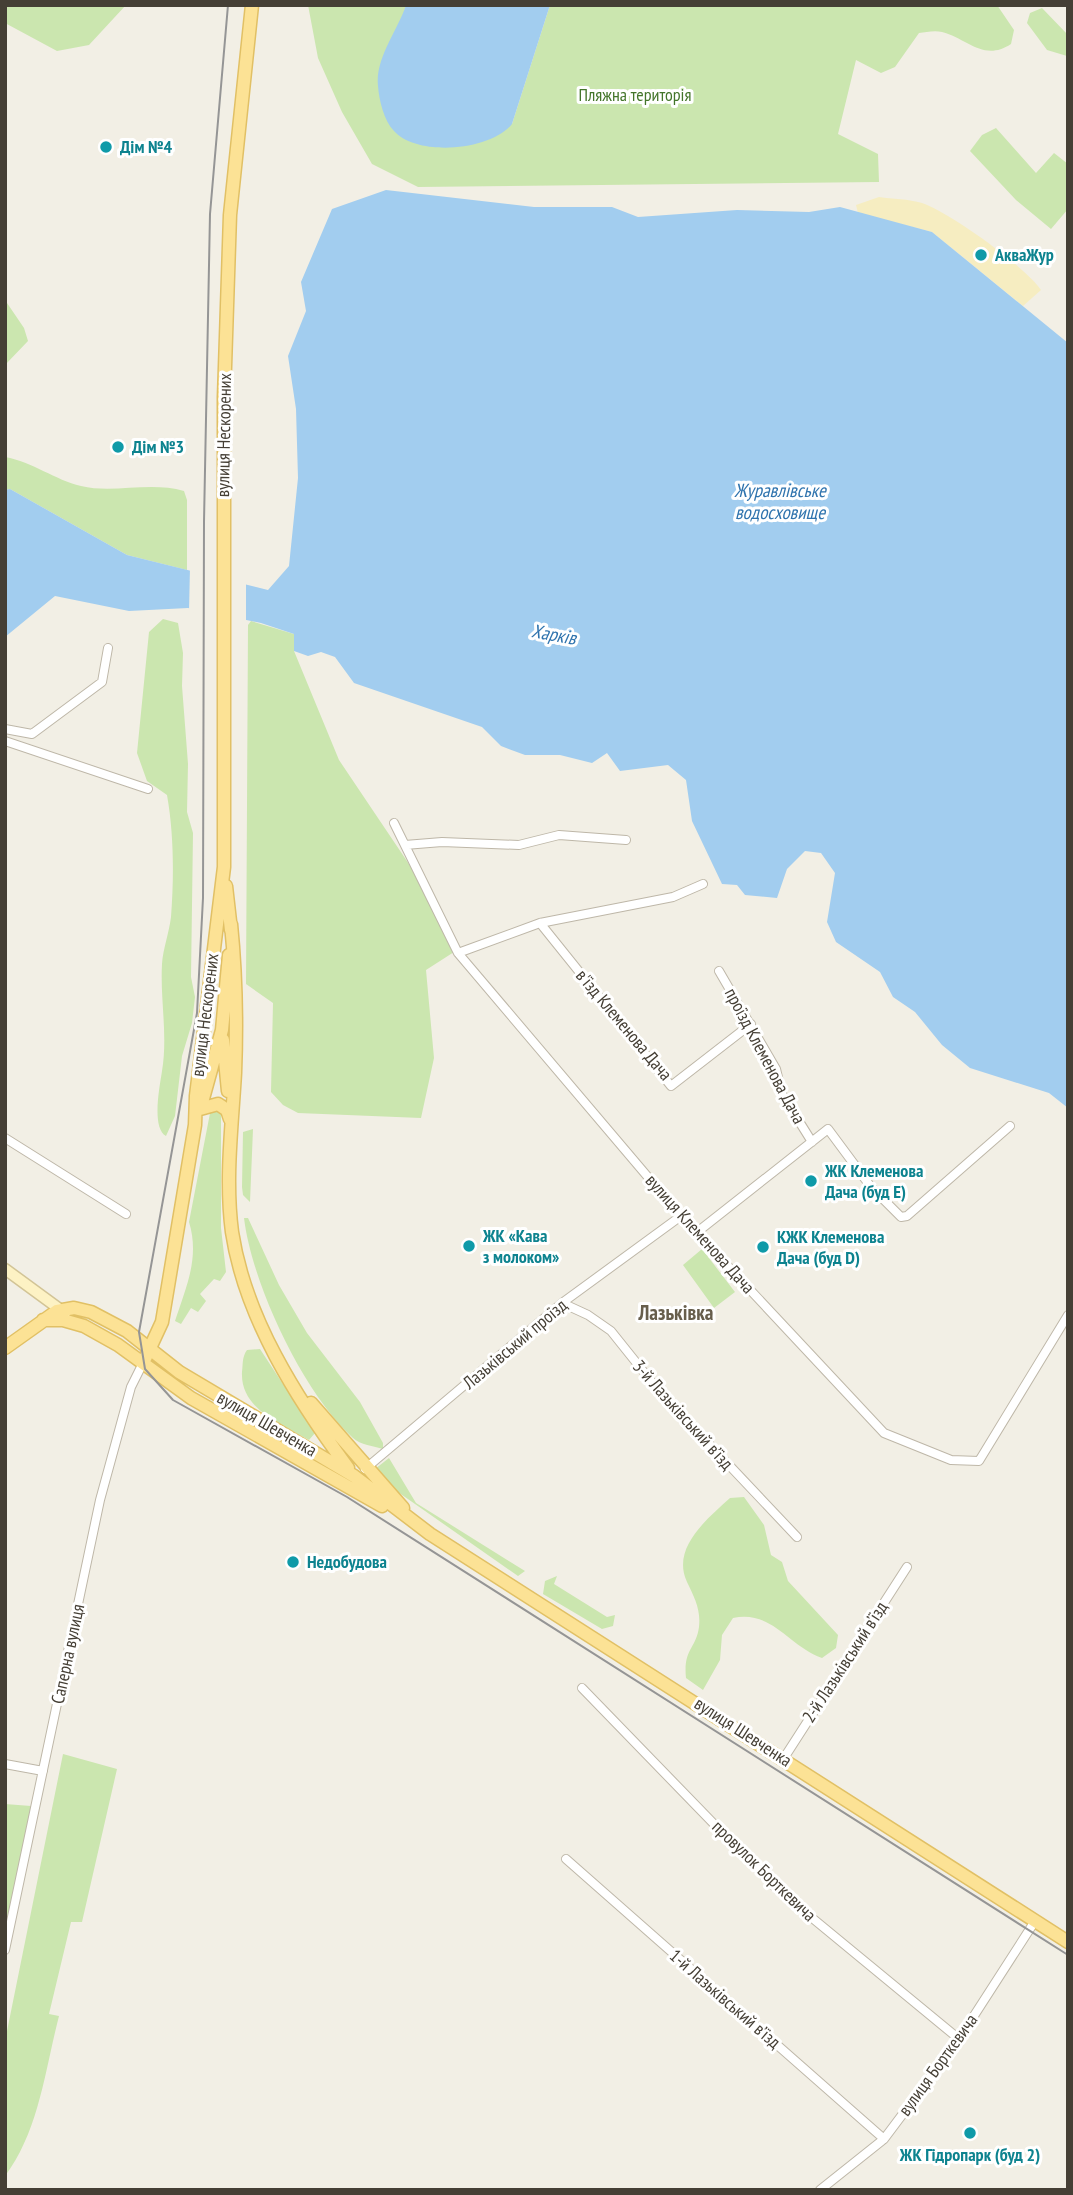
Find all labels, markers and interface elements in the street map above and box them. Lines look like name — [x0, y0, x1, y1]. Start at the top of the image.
park label: Пляжна територія — [579, 83, 692, 106]
place label: Дім №4 — [120, 135, 173, 158]
marker: Дім №4 — [98, 139, 114, 155]
place label: АкваЖур — [994, 243, 1054, 266]
marker: АкваЖур — [973, 247, 989, 263]
street label: вулиця Нескорених — [211, 372, 236, 497]
place label: Дім №3 — [132, 435, 184, 458]
marker: Дім №3 — [110, 439, 126, 455]
water label: Журавлівське водосховище — [733, 478, 827, 524]
water label: Харків — [530, 618, 579, 650]
street label: вулиця Нескорених — [186, 951, 224, 1078]
street label: в'їзд Клеменова Дача — [571, 964, 677, 1085]
street label: проїзд Клеменова Дача — [720, 984, 811, 1128]
place label: ЖК Клеменова Дача (буд Е) — [824, 1159, 923, 1203]
street label: вулиця Клеменова Дача — [641, 1169, 760, 1298]
marker: ЖК Клеменова Дача (буд Е) — [803, 1173, 819, 1189]
place label: ЖК «Кава з молоком» — [482, 1224, 559, 1268]
place label: КЖК Клеменова Дача (буд D) — [777, 1225, 884, 1269]
marker: ЖК «Кава з молоком» — [461, 1238, 477, 1254]
marker: КЖК Клеменова Дача (буд D) — [755, 1239, 771, 1255]
street label: Лазьківський проїзд — [457, 1293, 572, 1395]
district label: Лазьківка — [638, 1299, 714, 1326]
street label: 3-й Лазьківський в’їзд — [628, 1355, 739, 1474]
street label: вулиця Шевченка — [213, 1386, 321, 1461]
place label: Недобудова — [307, 1550, 387, 1573]
marker: Недобудова — [285, 1554, 301, 1570]
street label: 2-й Лазьківський в’їзд — [797, 1597, 892, 1727]
street label: Саперна вулиця — [46, 1602, 89, 1706]
street label: вулиця Шевченка — [690, 1692, 796, 1772]
street label: провулок Борткевича — [707, 1815, 821, 1926]
street label: 1-й Лазьківський в’їзд — [665, 1944, 786, 2053]
street label: вулиця Борткевича — [893, 2009, 982, 2120]
marker: ЖК Гідропарк (буд 2) — [962, 2125, 978, 2141]
place label: ЖК Гідропарк (буд 2) — [899, 2143, 1040, 2166]

